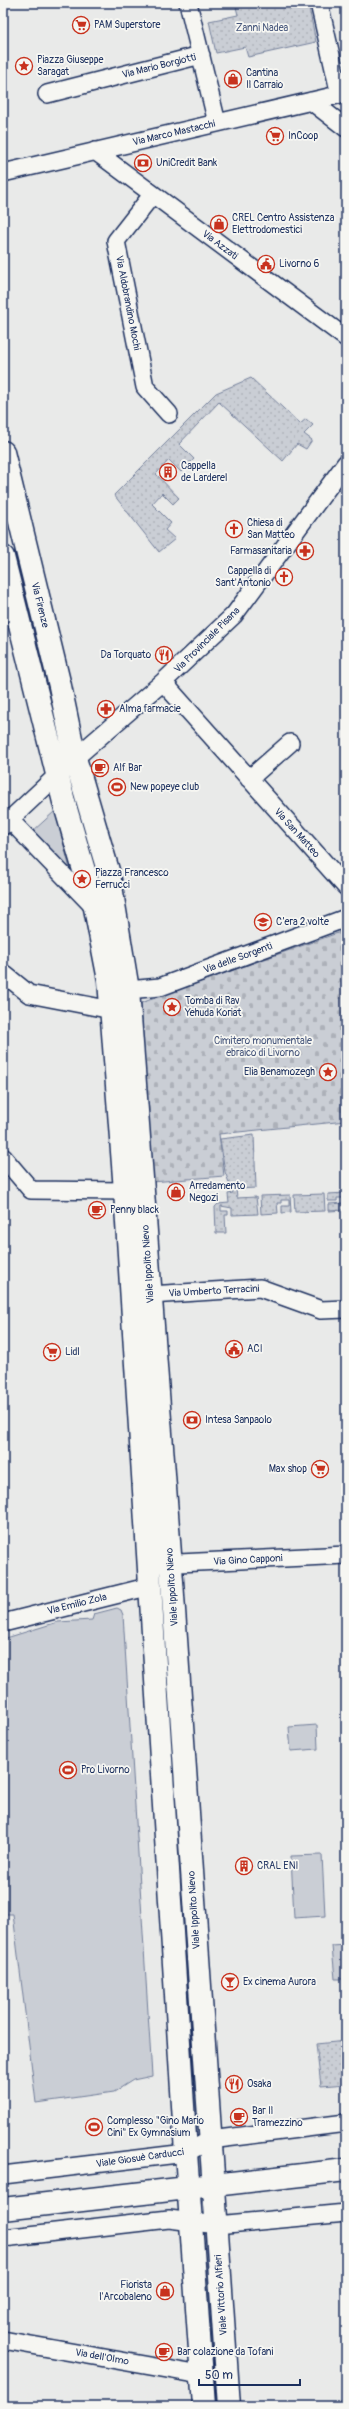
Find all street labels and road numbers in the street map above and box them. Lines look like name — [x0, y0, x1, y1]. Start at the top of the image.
street label: Via Mario Borgiotti — [121, 51, 198, 81]
street label: Via Marco Mastacchi — [132, 118, 217, 148]
street label: Via Azzati — [200, 228, 240, 262]
street label: Via Aldobrandino Mochi — [113, 255, 143, 352]
street label: Via Firenze — [29, 581, 51, 629]
street label: Via Provinciale Pisana — [172, 604, 243, 675]
street label: Via San Matteo — [272, 806, 323, 861]
street label: Via delle Sorgenti — [202, 940, 274, 976]
street label: Viale Ippolito Nievo — [139, 1224, 157, 1304]
street label: Via Umberto Terracini — [168, 1283, 260, 1299]
street label: Viale Ippolito Nievo — [163, 1547, 181, 1627]
street label: Via Gino Capponi — [213, 1552, 283, 1568]
street label: Via Emilio Zola — [46, 1591, 108, 1617]
street label: Viale Ippolito Nievo — [185, 1870, 203, 1950]
street label: Viale Giosuè Carducci — [95, 2146, 185, 2170]
street label: Viale Vittorio Alfieri — [212, 2254, 230, 2336]
street label: Via dell'Olmo — [74, 2346, 130, 2368]

